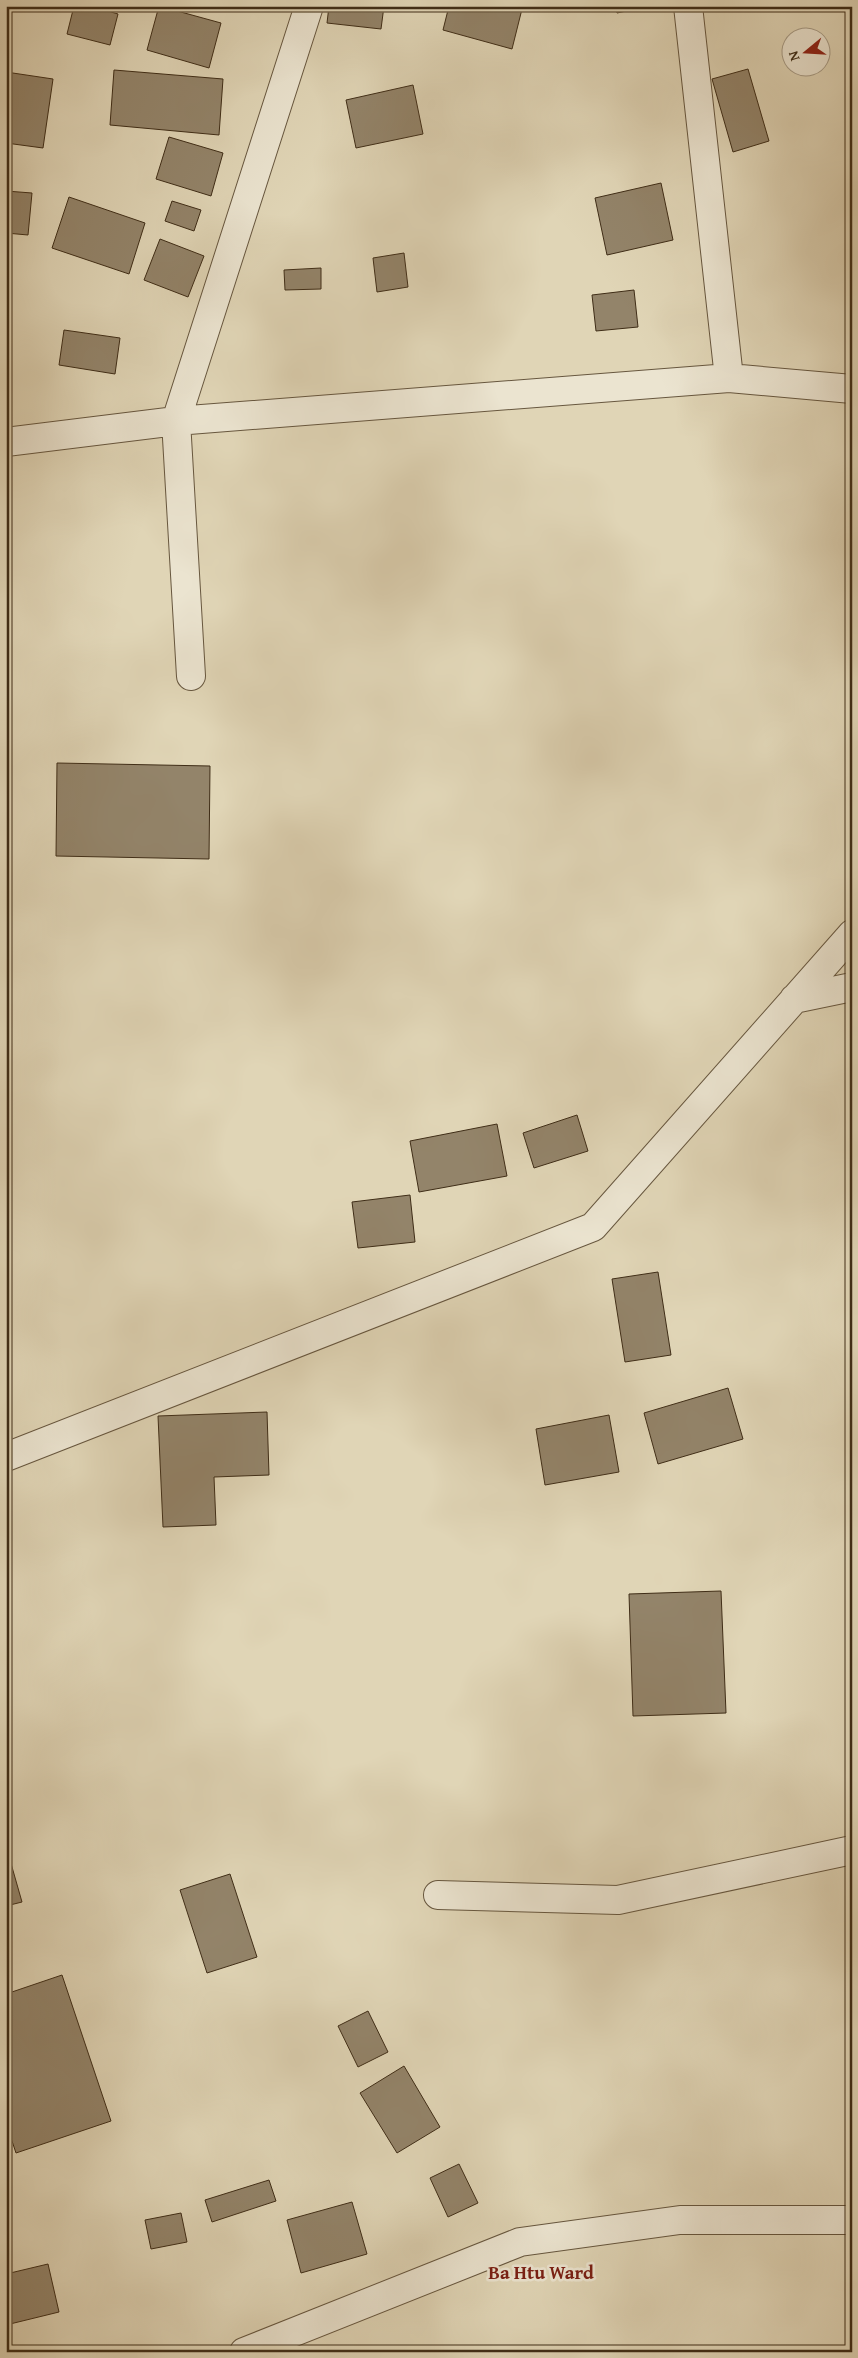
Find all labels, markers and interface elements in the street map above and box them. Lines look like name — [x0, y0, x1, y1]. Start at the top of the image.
north arrow — [780, 28, 830, 78]
text: N — [782, 48, 805, 64]
district label: Ba Htu Ward — [488, 2258, 594, 2286]

